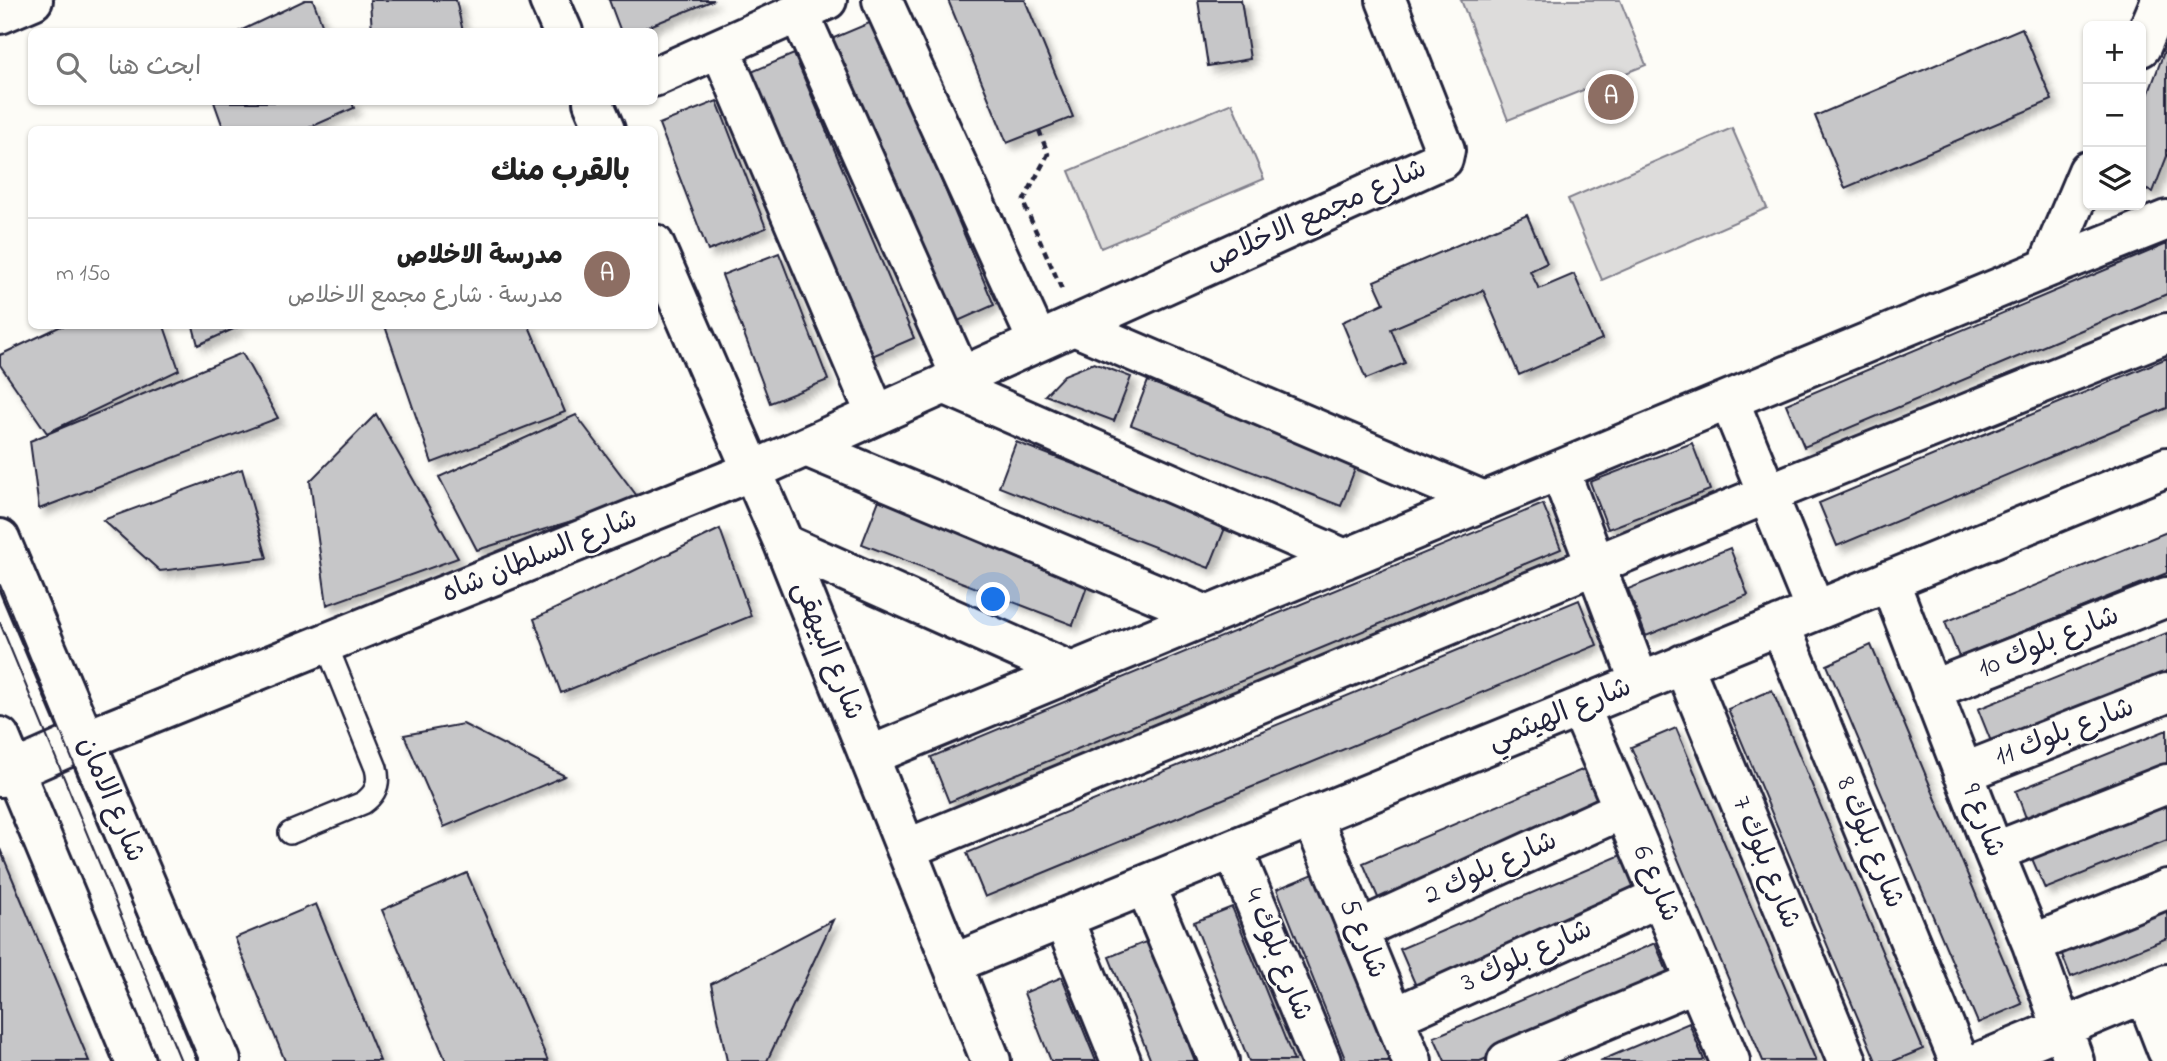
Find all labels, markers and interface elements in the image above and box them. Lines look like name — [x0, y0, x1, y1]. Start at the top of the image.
map controls — [2083, 21, 2146, 210]
button: + — [2083, 21, 2146, 84]
search box — [28, 28, 658, 105]
icon: search — [52, 48, 90, 86]
text: ابحث هنا — [108, 49, 201, 87]
pin: A — [1588, 71, 1634, 123]
button: − — [2083, 84, 2146, 147]
button: layers — [2083, 147, 2146, 210]
street label: شارع مجمع الاخلاص — [1200, 149, 1434, 283]
text: بالقرب منك — [491, 151, 630, 195]
text: مدرسة الاخلاص — [397, 238, 563, 276]
text: 150 m — [56, 258, 110, 291]
text: A — [600, 258, 614, 291]
text: مدرسة · شارع مجمع الاخلاص — [288, 280, 563, 313]
street label: شارع السلطان شاه — [436, 499, 644, 615]
street label: شارع البيهقى — [780, 575, 874, 727]
your location — [976, 582, 1010, 616]
street label: شارع بلوك 10 — [1972, 596, 2126, 690]
street label: شارع الهيثمي — [1482, 667, 1639, 763]
street label: شارع بلوك 11 — [1989, 688, 2141, 778]
street label: شارع الامان — [65, 731, 155, 869]
street label: شارع بلوك 8 — [1824, 771, 1914, 915]
street label: شارع 9 — [1949, 778, 2015, 864]
street label: شارع بلوك 7 — [1720, 790, 1810, 936]
street label: شارع بلوك 2 — [1418, 821, 1564, 917]
street label: شارع 6 — [1621, 839, 1689, 929]
street label: شارع بلوك 4 — [1232, 882, 1322, 1028]
street label: شارع 5 — [1327, 893, 1397, 985]
street label: شارع بلوك 3 — [1455, 910, 1599, 1004]

